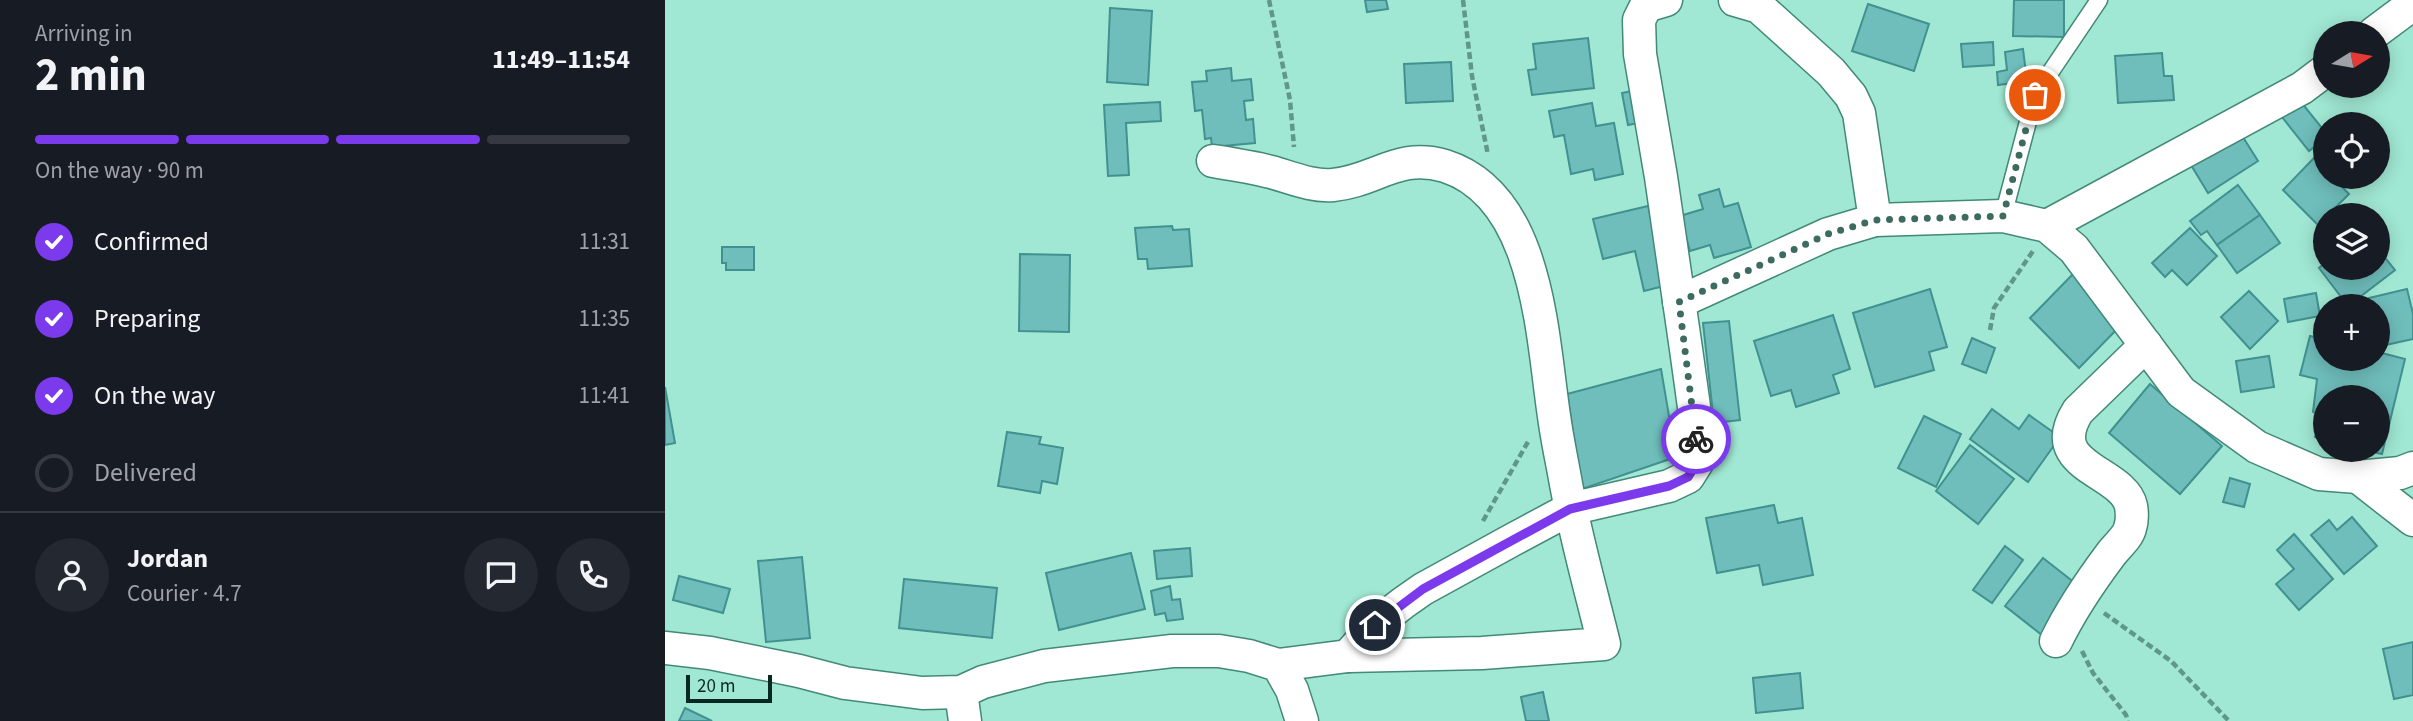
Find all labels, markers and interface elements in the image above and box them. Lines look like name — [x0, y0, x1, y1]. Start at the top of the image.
text: Arriving in — [35, 17, 133, 50]
north arrow — [2313, 21, 2391, 98]
map controls — [2313, 21, 2390, 462]
text: 11:49–11:54 — [492, 41, 630, 78]
text: 2 min — [35, 43, 147, 108]
pin — [2005, 65, 2065, 125]
icon: bag — [2016, 76, 2054, 114]
button: locate — [2313, 112, 2390, 189]
text: On the way · 90 m — [35, 154, 204, 187]
button: layers — [2313, 203, 2390, 280]
icon: check — [35, 223, 73, 261]
text: Confirmed — [94, 223, 209, 260]
text: 11:31 — [579, 225, 630, 258]
button: + — [2313, 294, 2390, 371]
icon: check — [35, 300, 73, 338]
text: Preparing — [94, 300, 200, 337]
text: 11:35 — [579, 302, 630, 335]
icon: check — [35, 377, 73, 415]
text: On the way — [94, 377, 215, 414]
text: 11:41 — [579, 379, 630, 412]
button: − — [2313, 385, 2390, 462]
courier — [1661, 404, 1731, 474]
icon: bike — [1677, 420, 1715, 458]
text: Delivered — [94, 454, 197, 491]
button: person — [35, 538, 109, 612]
button: chat — [464, 538, 538, 612]
button: phone — [556, 538, 630, 612]
text: Jordan — [127, 540, 208, 577]
text: Courier · 4.7 — [127, 577, 242, 610]
pin — [1345, 595, 1405, 655]
icon: home — [1356, 606, 1394, 644]
scale bar — [686, 672, 772, 704]
text: 20 m — [697, 673, 735, 700]

